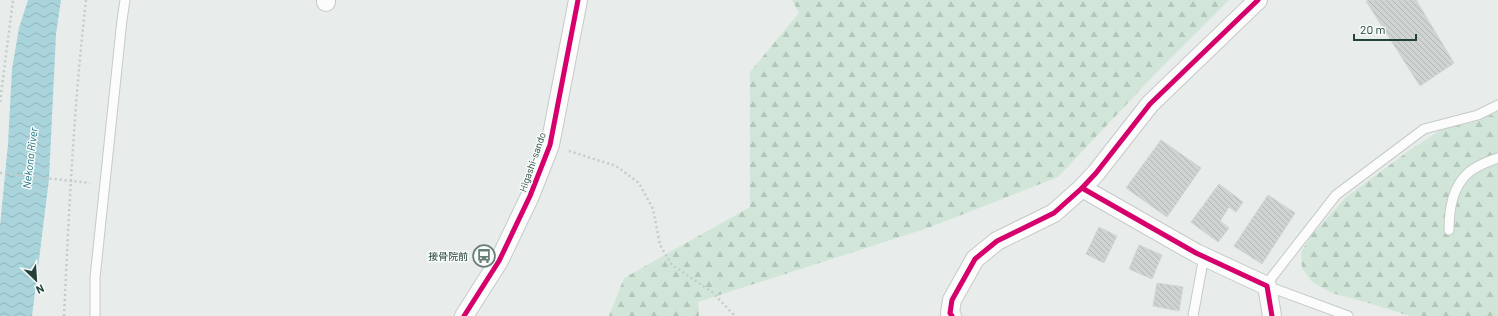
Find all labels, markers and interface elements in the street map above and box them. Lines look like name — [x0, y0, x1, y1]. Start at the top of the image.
scale bar — [1354, 16, 1416, 42]
text: 20 m — [1360, 22, 1386, 36]
water label: Nekona River — [19, 126, 40, 189]
street label: Higashi-sando — [516, 131, 548, 193]
bus stop icon: 接骨院前 — [471, 243, 497, 269]
place label: 接骨院前 — [428, 250, 468, 262]
north arrow — [16, 260, 56, 300]
text: N — [34, 282, 47, 297]

